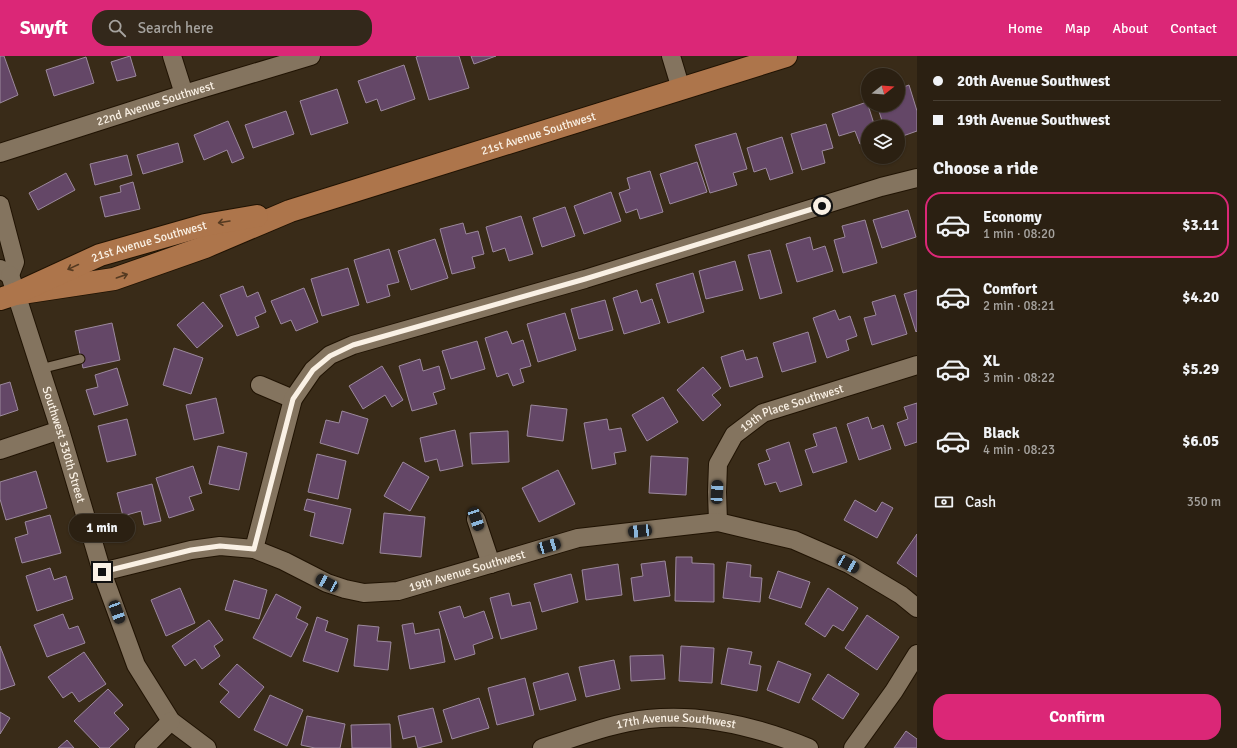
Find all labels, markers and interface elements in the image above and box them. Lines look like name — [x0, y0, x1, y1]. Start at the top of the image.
search box — [92, 10, 372, 46]
text: Swyft — [20, 16, 68, 40]
icon: search — [106, 17, 128, 39]
text: Search here — [138, 19, 213, 37]
text: Home — [1008, 20, 1043, 37]
text: Map — [1065, 20, 1090, 37]
text: About — [1112, 20, 1148, 37]
text: Contact — [1170, 20, 1217, 37]
north arrow — [861, 68, 905, 112]
map controls — [861, 68, 905, 164]
text: 20th Avenue Southwest — [957, 72, 1110, 90]
street label: 22nd Avenue Southwest — [95, 78, 216, 130]
street label: 21st Avenue Southwest — [479, 109, 598, 159]
text: 19th Avenue Southwest — [957, 111, 1110, 129]
button: layers — [861, 120, 905, 164]
text: Choose a ride — [933, 157, 1038, 179]
route start — [813, 197, 831, 215]
icon: car — [935, 207, 971, 243]
text: Economy — [983, 208, 1042, 226]
text: $3.11 — [1182, 216, 1219, 234]
street label: 21st Avenue Southwest — [89, 218, 208, 266]
one-way arrow — [218, 218, 231, 226]
text: 1 min · 08:20 — [983, 226, 1055, 242]
one-way arrow — [67, 264, 79, 271]
one-way arrow — [116, 271, 128, 279]
icon: car — [935, 279, 971, 315]
text: Comfort — [983, 280, 1037, 298]
text: $4.20 — [1182, 288, 1219, 306]
text: 2 min · 08:21 — [983, 298, 1055, 314]
icon: car — [935, 351, 971, 387]
text: XL — [983, 352, 1000, 370]
text: $5.29 — [1182, 360, 1219, 378]
text: 3 min · 08:22 — [983, 370, 1055, 386]
street label: 19th Place Southwest — [737, 381, 846, 436]
street label: Southwest 330th Street — [38, 385, 88, 505]
icon: car — [935, 423, 971, 459]
text: Black — [983, 424, 1020, 442]
text: $6.05 — [1182, 432, 1219, 450]
text: 4 min · 08:23 — [983, 442, 1055, 458]
car — [710, 480, 724, 504]
icon: cash — [933, 491, 955, 513]
text: Cash — [965, 493, 996, 511]
text: 350 m — [1187, 494, 1221, 510]
car — [466, 506, 486, 532]
callout: 1 min — [69, 514, 135, 542]
text: 1 min — [86, 520, 118, 536]
car — [627, 524, 653, 538]
car — [536, 537, 562, 555]
street label: 19th Avenue Southwest — [407, 547, 527, 595]
car — [835, 553, 861, 575]
route end — [93, 563, 111, 581]
car — [314, 572, 340, 594]
car — [107, 599, 127, 625]
button: Confirm — [933, 694, 1221, 740]
street label: 17th Avenue Southwest — [615, 711, 737, 733]

